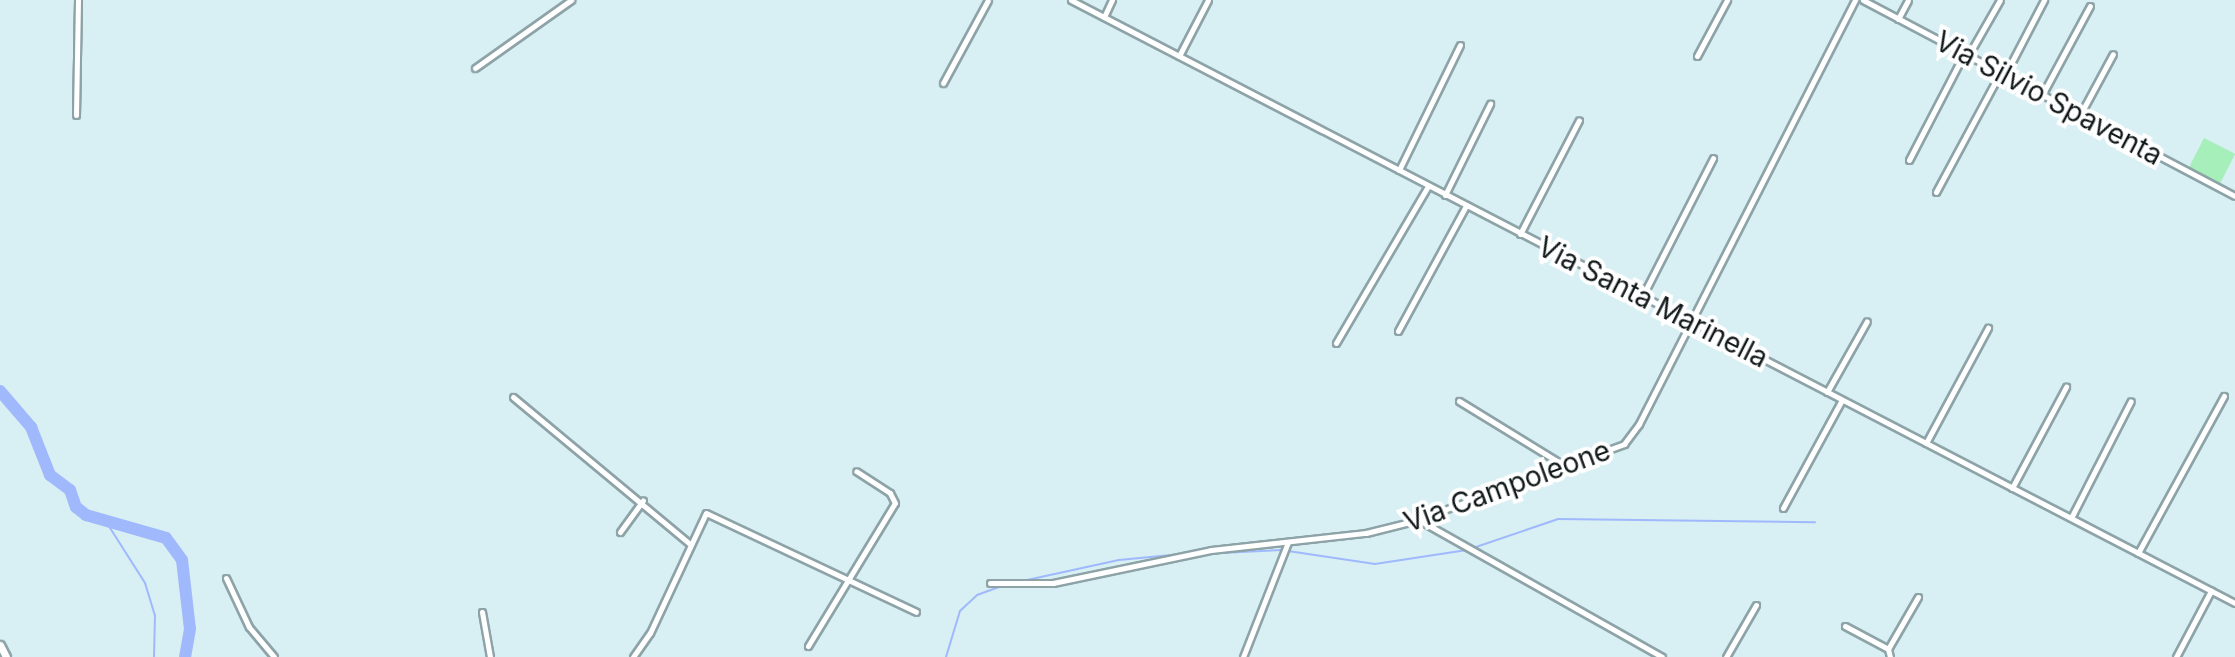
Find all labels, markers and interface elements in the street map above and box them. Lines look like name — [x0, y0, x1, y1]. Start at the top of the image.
street label: Via Silvio Spaventa — [1930, 24, 2168, 172]
street label: Via Santa Marinella — [1532, 229, 1774, 375]
street label: Via Campoleone — [1399, 433, 1615, 539]

